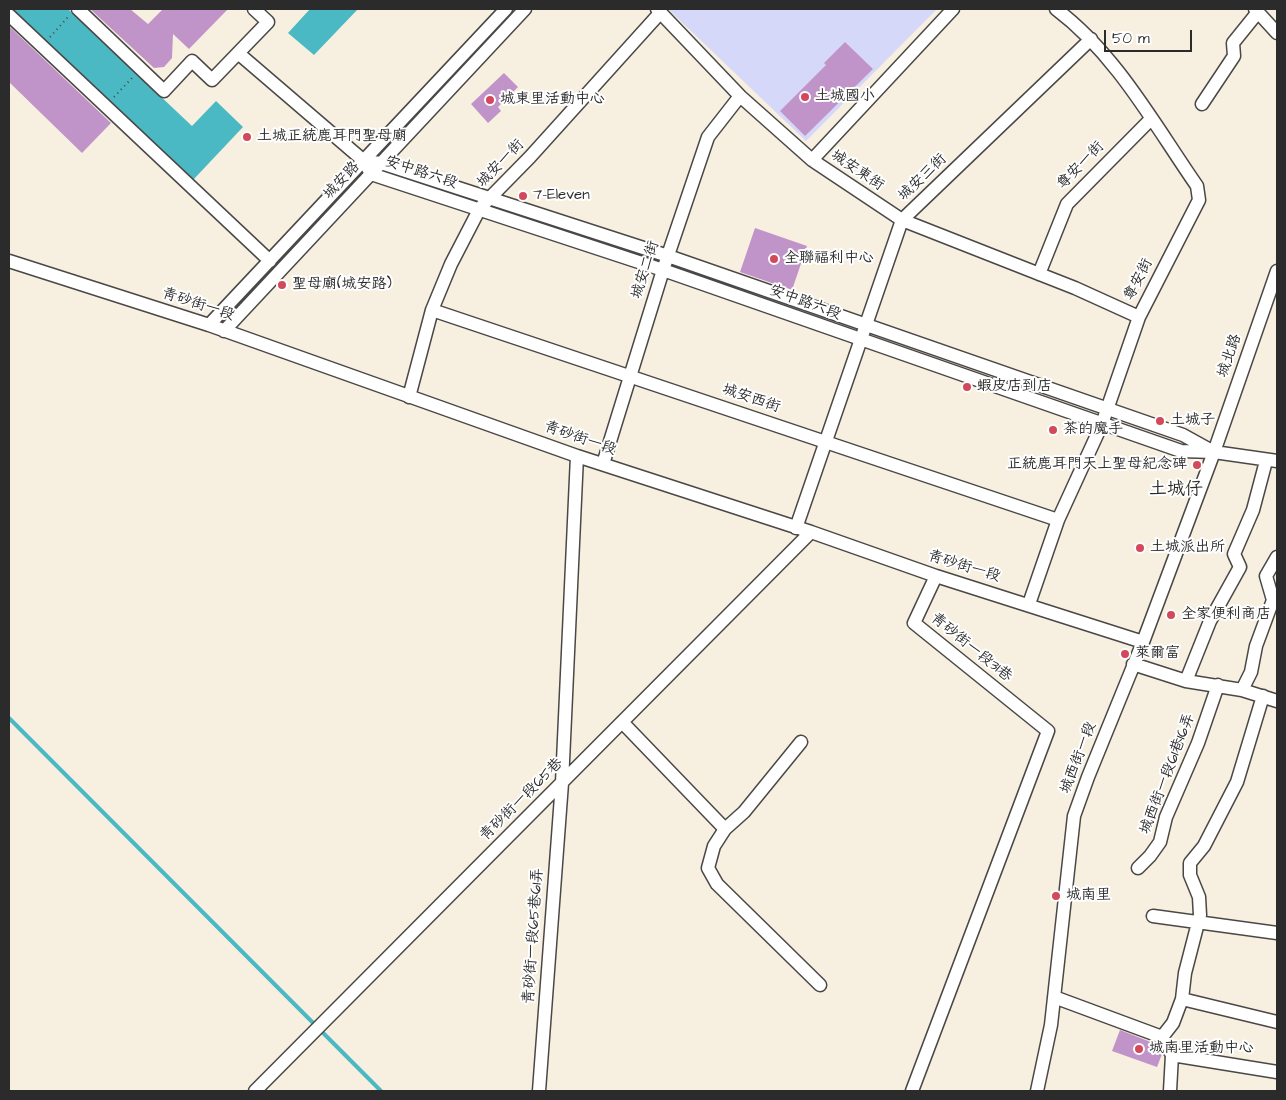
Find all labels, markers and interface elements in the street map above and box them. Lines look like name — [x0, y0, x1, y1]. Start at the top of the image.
scale bar — [1106, 20, 1194, 52]
text: 50 m — [1112, 28, 1150, 49]
place label: 土城國小 — [815, 88, 875, 106]
place label: 城東里活動中心 — [500, 91, 605, 109]
marker: 土城國小 — [799, 91, 811, 103]
marker: 城東里活動中心 — [484, 94, 496, 106]
place label: 土城正統鹿耳門聖母廟 — [257, 128, 407, 146]
marker: 土城正統鹿耳門聖母廟 — [241, 131, 253, 143]
street label: 城安一街 — [474, 136, 528, 192]
street label: 尊安一街 — [1054, 138, 1108, 194]
street label: 城安東街 — [827, 147, 887, 195]
street label: 城安三街 — [895, 151, 951, 205]
street label: 安中路六段 — [383, 153, 459, 193]
street label: 城安路 — [320, 158, 364, 204]
place label: 7-Eleven — [533, 187, 590, 205]
marker: 7-Eleven — [517, 190, 529, 202]
street label: 城安二街 — [628, 239, 664, 301]
place label: 全聯福利中心 — [784, 250, 874, 268]
marker: 全聯福利中心 — [768, 253, 780, 265]
street label: 尊安街 — [1121, 256, 1157, 304]
place label: 聖母廟(城安路) — [292, 276, 392, 294]
marker: 聖母廟(城安路) — [276, 279, 288, 291]
street label: 安中路六段 — [767, 282, 843, 324]
street label: 青砂街一段 — [160, 285, 236, 325]
street label: 城北路 — [1214, 332, 1246, 380]
place label: 蝦皮店到店 — [977, 378, 1052, 396]
street label: 城安西街 — [720, 381, 782, 417]
marker: 蝦皮店到店 — [961, 381, 973, 393]
place label: 土城子 — [1170, 412, 1215, 430]
marker: 土城子 — [1154, 415, 1166, 427]
street label: 青砂街一段 — [542, 418, 618, 460]
place label: 茶的魔手 — [1063, 421, 1123, 439]
marker: 茶的魔手 — [1047, 424, 1059, 436]
place label: 正統鹿耳門天上聖母紀念碑 — [1007, 456, 1187, 474]
marker: 正統鹿耳門天上聖母紀念碑 — [1191, 459, 1203, 471]
district label: 土城仔 — [1149, 479, 1203, 501]
place label: 土城派出所 — [1150, 539, 1225, 557]
marker: 土城派出所 — [1134, 542, 1146, 554]
street label: 青砂街一段 — [926, 547, 1002, 587]
place label: 全家便利商店 — [1181, 606, 1271, 624]
marker: 全家便利商店 — [1165, 609, 1177, 621]
street label: 青砂街一段31巷 — [927, 610, 1015, 686]
place label: 萊爾富 — [1135, 645, 1180, 663]
marker: 萊爾富 — [1119, 648, 1131, 660]
street label: 城西街一段61巷16弄 — [1137, 711, 1199, 837]
street label: 城西街一段 — [1057, 720, 1101, 796]
street label: 青砂街一段65巷 — [477, 755, 567, 845]
street label: 青砂街一段65巷61弄 — [520, 867, 548, 1005]
place label: 城南里 — [1066, 887, 1111, 905]
marker: 城南里 — [1050, 890, 1062, 902]
place label: 城南里活動中心 — [1149, 1040, 1254, 1058]
marker: 城南里活動中心 — [1133, 1043, 1145, 1055]

